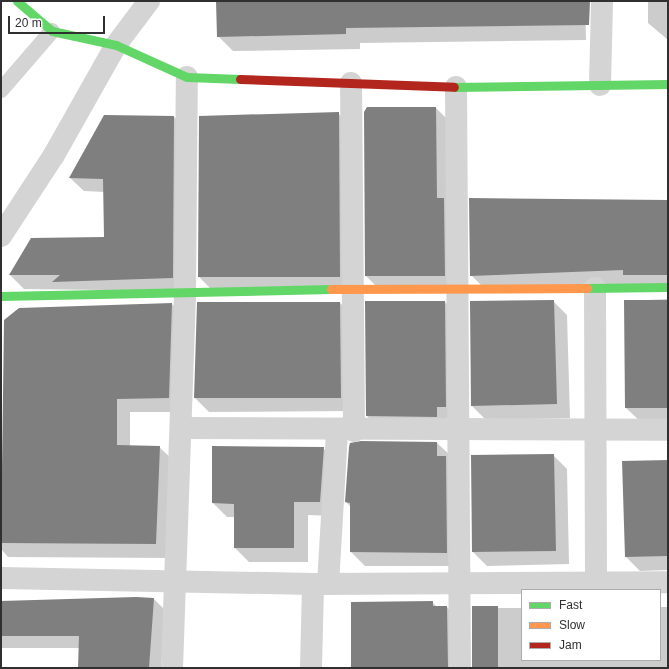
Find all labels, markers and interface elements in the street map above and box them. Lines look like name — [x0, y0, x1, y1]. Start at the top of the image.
scale bar — [10, 8, 107, 34]
text: 20 m — [15, 16, 42, 30]
legend — [521, 589, 661, 661]
text: Fast — [559, 598, 582, 612]
text: Slow — [559, 618, 585, 632]
text: Jam — [559, 638, 582, 652]

